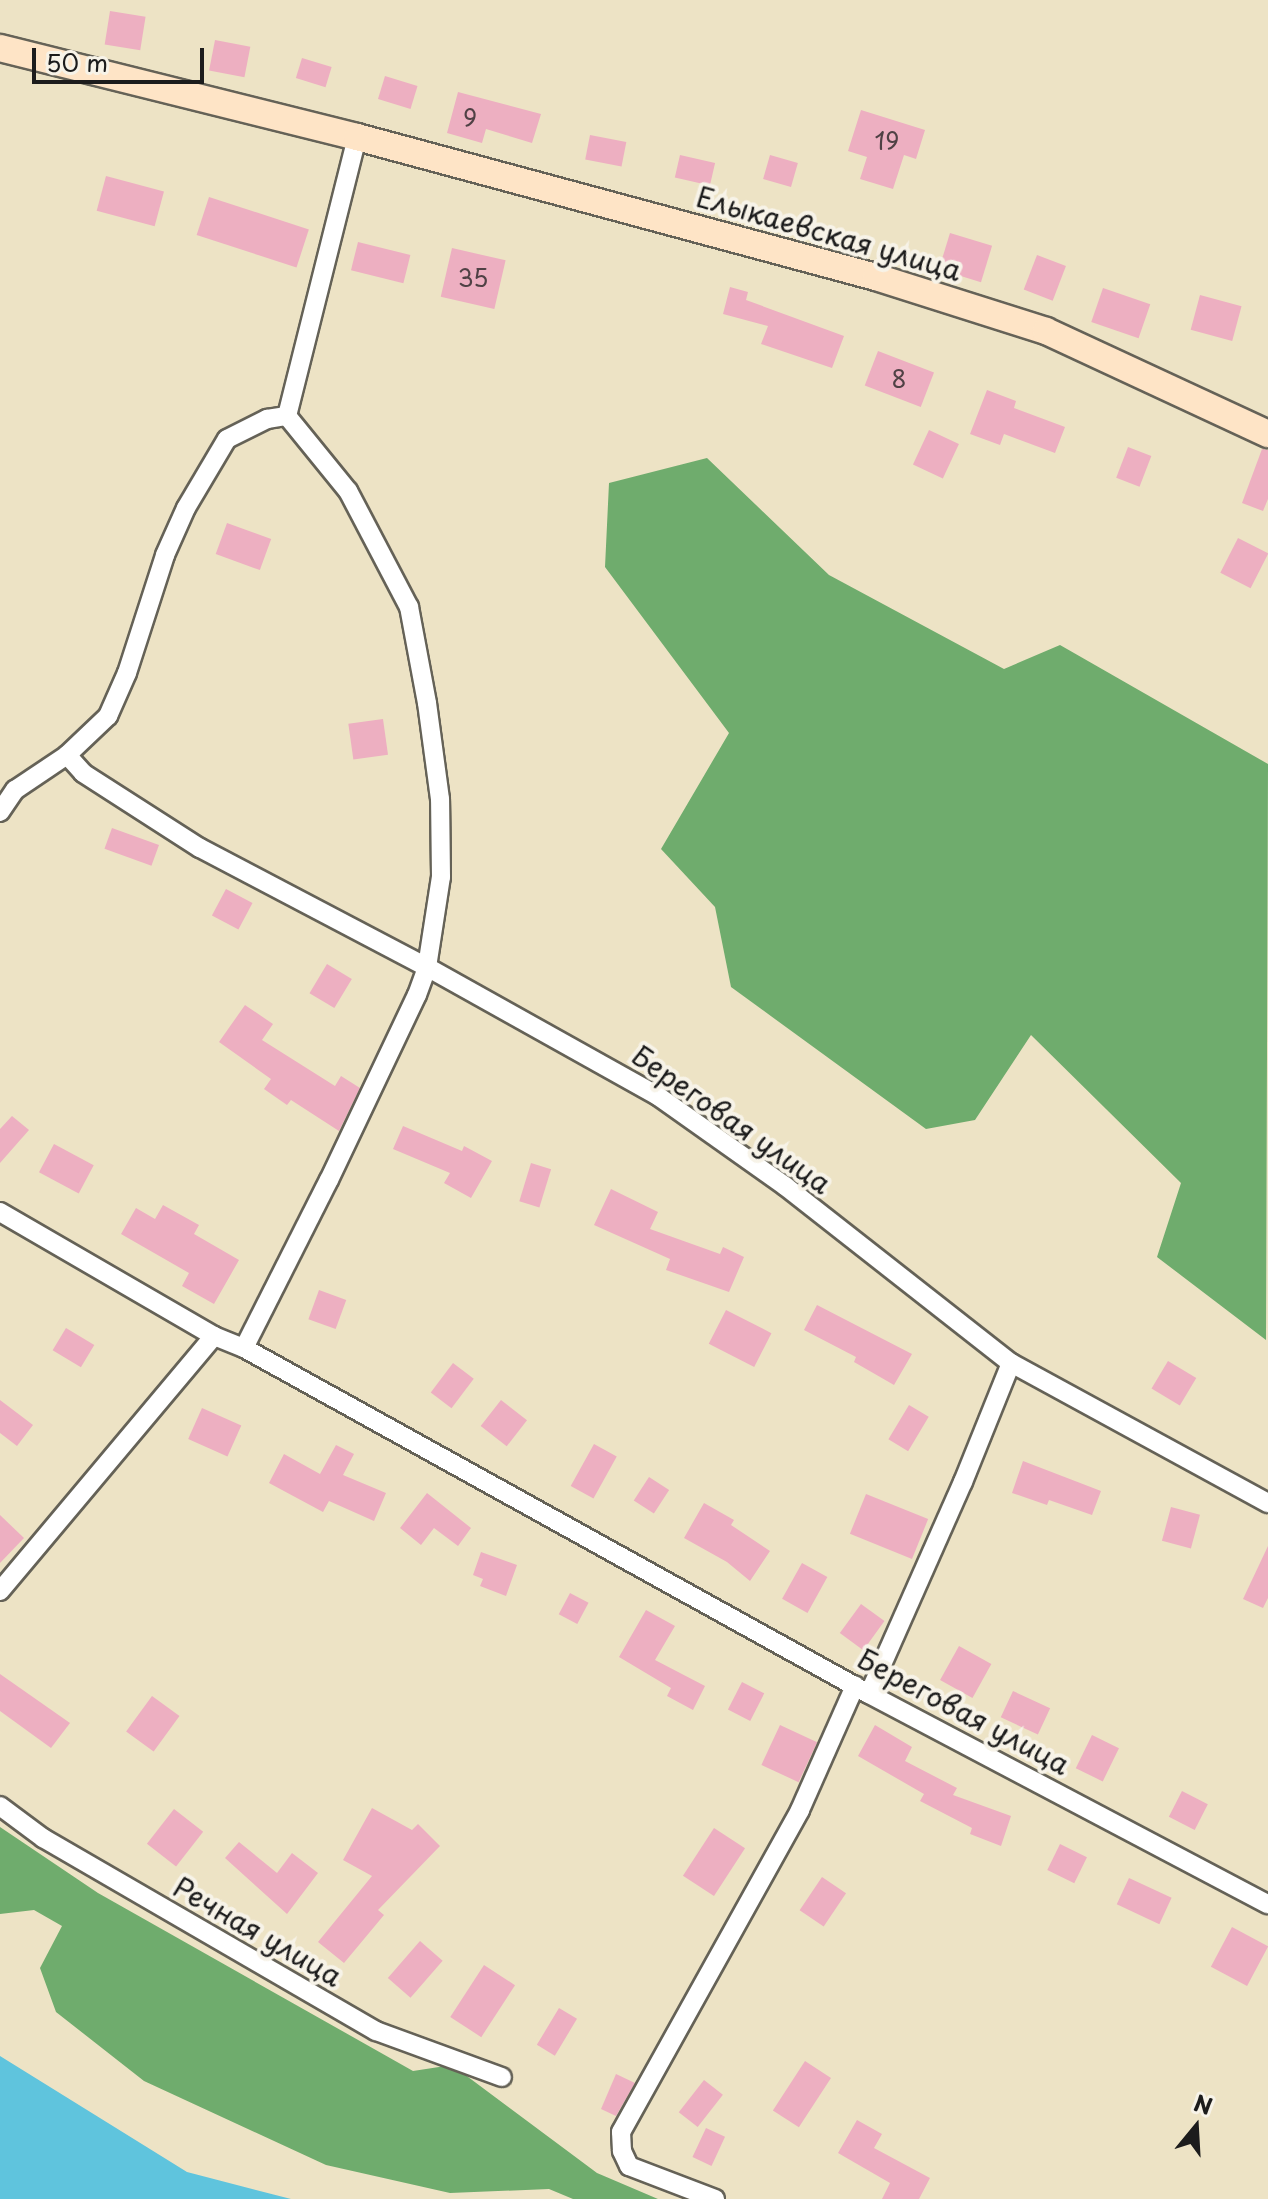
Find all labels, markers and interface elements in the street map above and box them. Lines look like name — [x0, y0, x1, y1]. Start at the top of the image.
scale bar — [36, 32, 208, 82]
text: 50 m — [46, 44, 108, 80]
house number: 9 — [463, 104, 477, 132]
house number: 19 — [875, 127, 899, 155]
street label: Елыкаевская улица — [692, 179, 966, 287]
house number: 35 — [458, 264, 488, 292]
house number: 8 — [892, 365, 906, 393]
street label: Береговая улица — [626, 1038, 838, 1200]
street label: Береговая улица — [852, 1641, 1076, 1781]
street label: Речная улица — [167, 1869, 349, 1993]
text: N — [1190, 2085, 1217, 2122]
north arrow — [1156, 2087, 1236, 2167]

